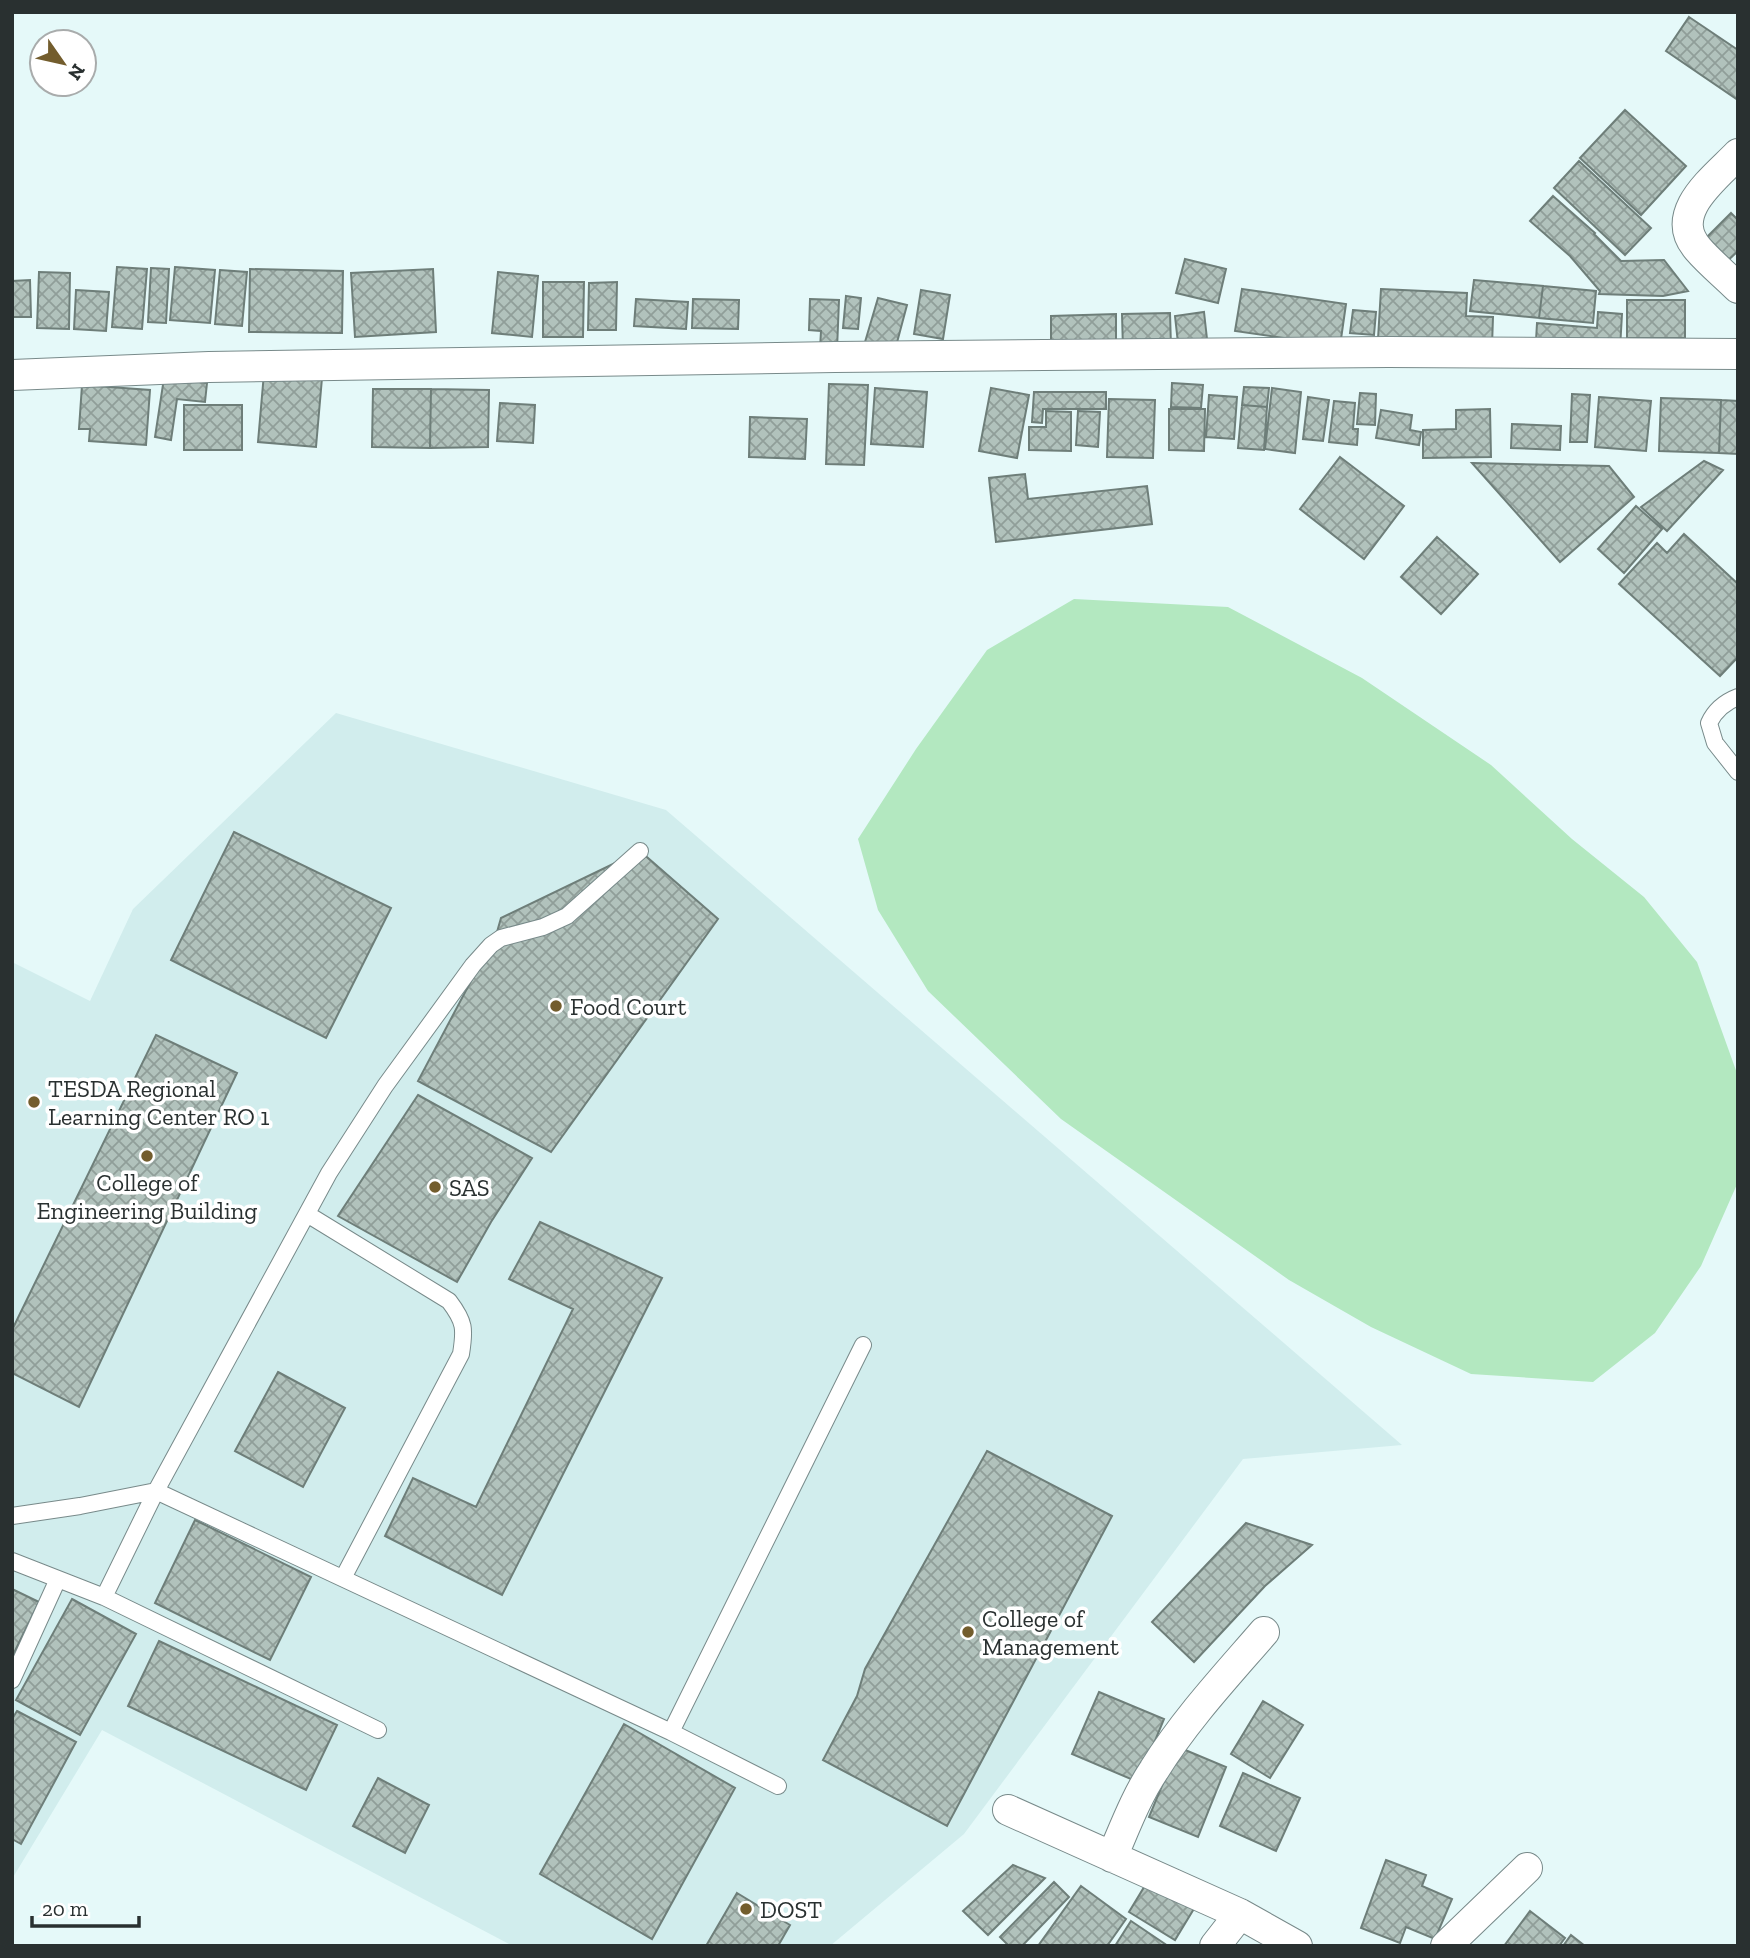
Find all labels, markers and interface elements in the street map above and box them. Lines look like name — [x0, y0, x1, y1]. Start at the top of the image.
north arrow — [28, 28, 98, 98]
text: N — [63, 60, 90, 85]
place label: Food Court — [570, 992, 687, 1021]
marker: Food Court — [548, 998, 564, 1014]
place label: TESDA Regional Learning Center RO 1 — [48, 1074, 270, 1131]
marker: TESDA Regional Learning Center RO 1 — [26, 1094, 42, 1110]
marker: College of Engineering Building — [139, 1148, 155, 1164]
place label: College of Engineering Building — [36, 1168, 258, 1225]
place label: SAS — [449, 1173, 490, 1202]
marker: SAS — [427, 1179, 443, 1195]
place label: College of Management — [982, 1604, 1119, 1661]
marker: College of Management — [960, 1624, 976, 1640]
scale bar — [32, 1884, 138, 1928]
place label: DOST — [760, 1895, 822, 1924]
text: 20 m — [42, 1896, 88, 1921]
marker: DOST — [738, 1901, 754, 1917]

